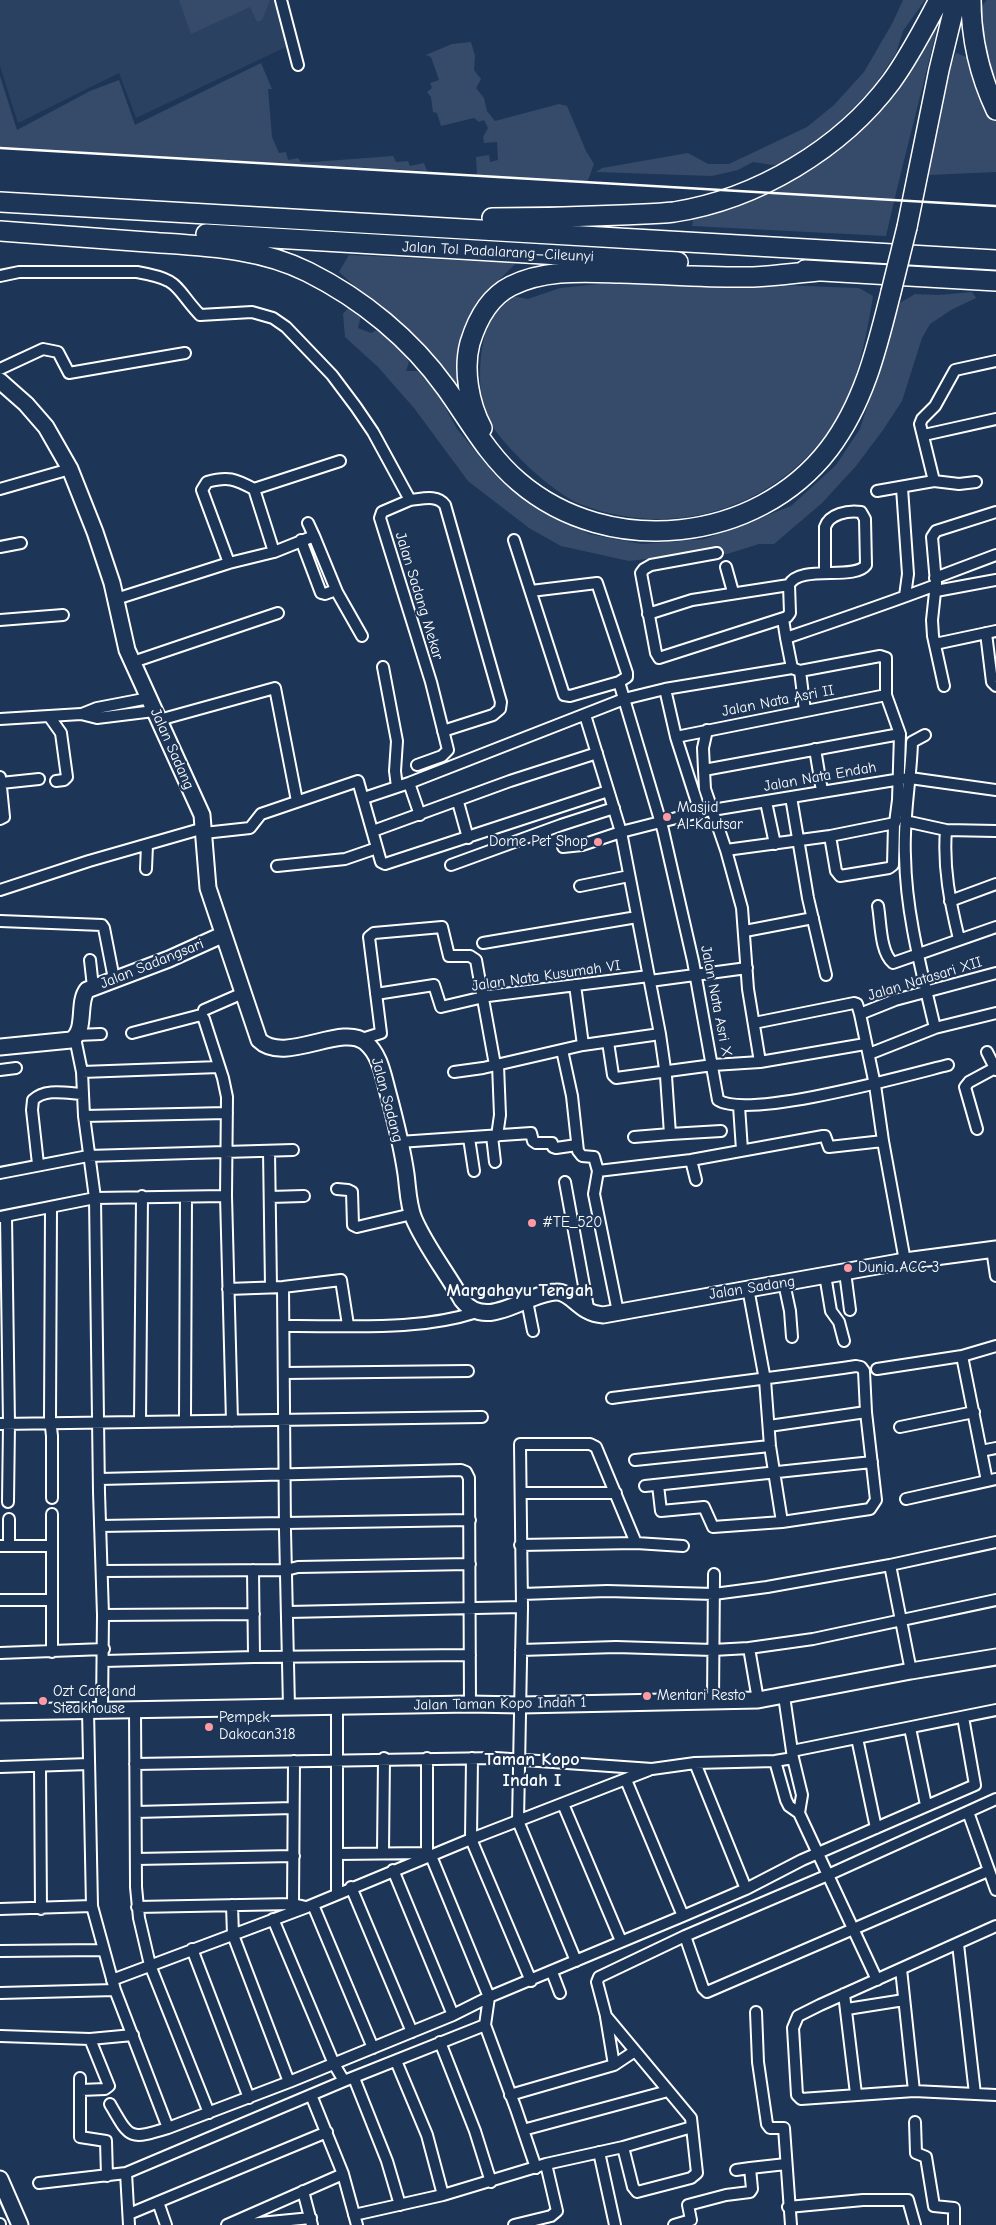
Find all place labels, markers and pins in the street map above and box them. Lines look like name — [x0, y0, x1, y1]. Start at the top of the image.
place label: Masjid Al-Kautsar — [677, 799, 743, 834]
marker: Masjid Al-Kautsar — [661, 811, 673, 823]
place label: Dome Pet Shop — [489, 833, 588, 851]
marker: Dome Pet Shop — [592, 836, 604, 848]
place label: #TE_520 — [542, 1214, 602, 1232]
marker: #TE_520 — [526, 1217, 538, 1229]
place label: Dunia ACC 3 — [858, 1259, 939, 1277]
marker: Dunia ACC 3 — [842, 1262, 854, 1274]
place label: Ozt Cafe and Steakhouse — [53, 1683, 136, 1718]
place label: Mentari Resto — [657, 1687, 746, 1705]
marker: Mentari Resto — [641, 1690, 653, 1702]
marker: Ozt Cafe and Steakhouse — [37, 1695, 49, 1707]
place label: Pempek Dakocan318 — [219, 1709, 296, 1744]
marker: Pempek Dakocan318 — [203, 1721, 215, 1733]

